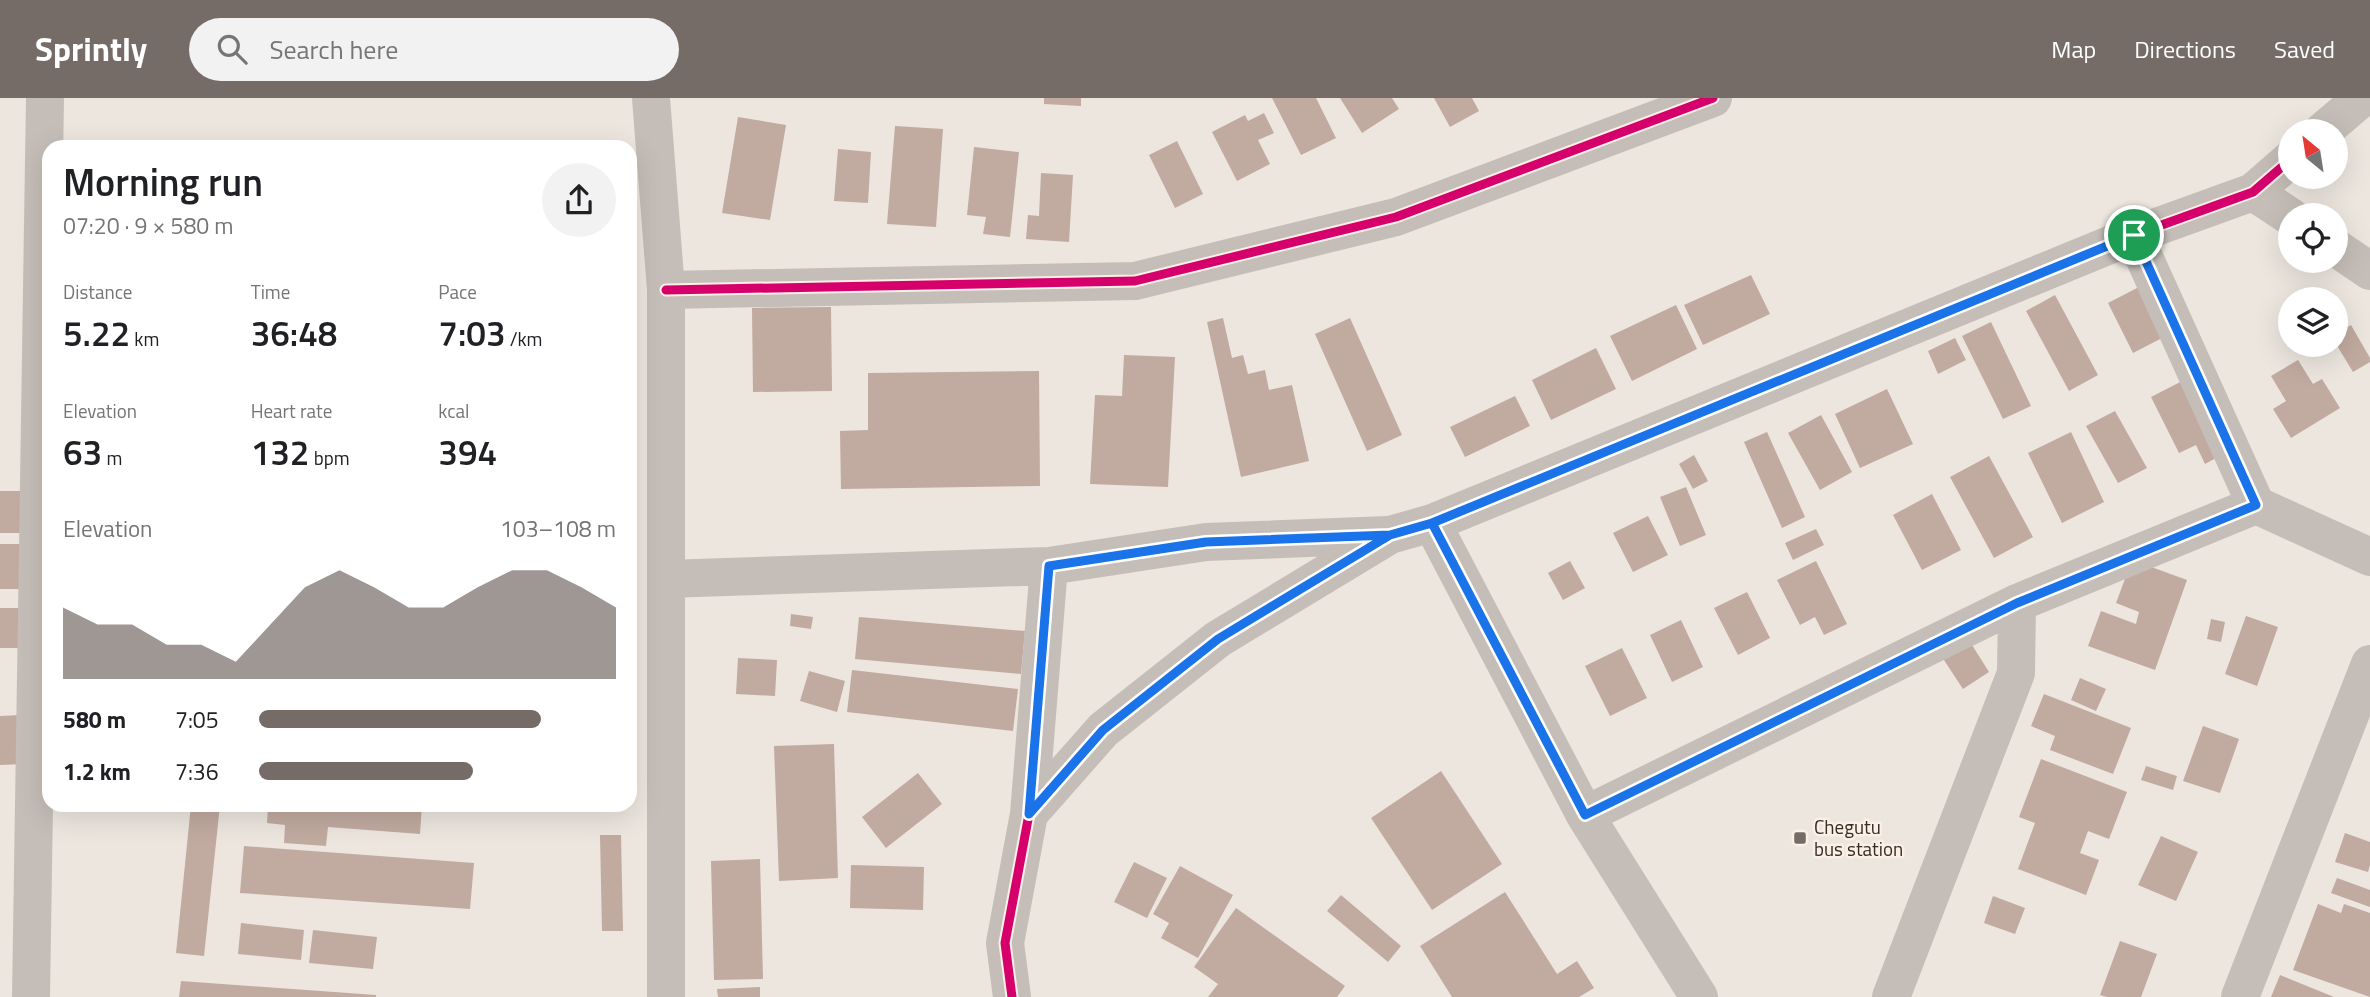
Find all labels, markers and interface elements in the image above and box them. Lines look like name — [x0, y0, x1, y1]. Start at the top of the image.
search box — [189, 18, 679, 81]
text: Sprintly — [35, 24, 147, 74]
icon: search — [213, 30, 251, 68]
text: Search here — [269, 30, 398, 69]
text: Map — [2051, 31, 2096, 67]
text: Directions — [2134, 31, 2236, 67]
text: Saved — [2274, 31, 2335, 67]
north arrow — [2278, 119, 2348, 189]
map controls — [2278, 119, 2348, 357]
text: Morning run — [63, 153, 263, 211]
button: share — [542, 163, 616, 237]
button: locate — [2278, 203, 2348, 273]
pin — [2104, 205, 2164, 265]
text: 07:20 · 9 × 580 m — [63, 208, 233, 243]
icon: arrive — [2115, 216, 2153, 254]
text: Distance — [63, 277, 132, 306]
text: Time — [251, 277, 290, 306]
text: Pace — [438, 277, 477, 306]
button: layers — [2278, 287, 2348, 357]
text: 5.22 — [63, 306, 130, 360]
text: 36:48 — [251, 306, 337, 360]
text: 7:03 — [438, 306, 506, 360]
text: km — [130, 324, 159, 353]
text: /km — [506, 324, 543, 353]
text: Elevation — [63, 396, 137, 425]
text: Heart rate — [251, 396, 332, 425]
text: kcal — [438, 396, 469, 425]
text: 63 — [63, 425, 102, 479]
text: 132 — [251, 425, 309, 479]
text: 394 — [438, 425, 497, 479]
text: m — [102, 443, 122, 472]
text: bpm — [309, 443, 350, 472]
text: Elevation — [63, 511, 152, 546]
text: 103–108 m — [500, 511, 616, 546]
text: 580 m — [63, 702, 126, 737]
text: 7:05 — [175, 702, 219, 737]
text: 1.2 km — [63, 754, 131, 789]
text: 7:36 — [175, 754, 219, 789]
place label: Chegutu bus station — [1814, 812, 1903, 863]
marker: Chegutu bus station — [1792, 830, 1808, 846]

